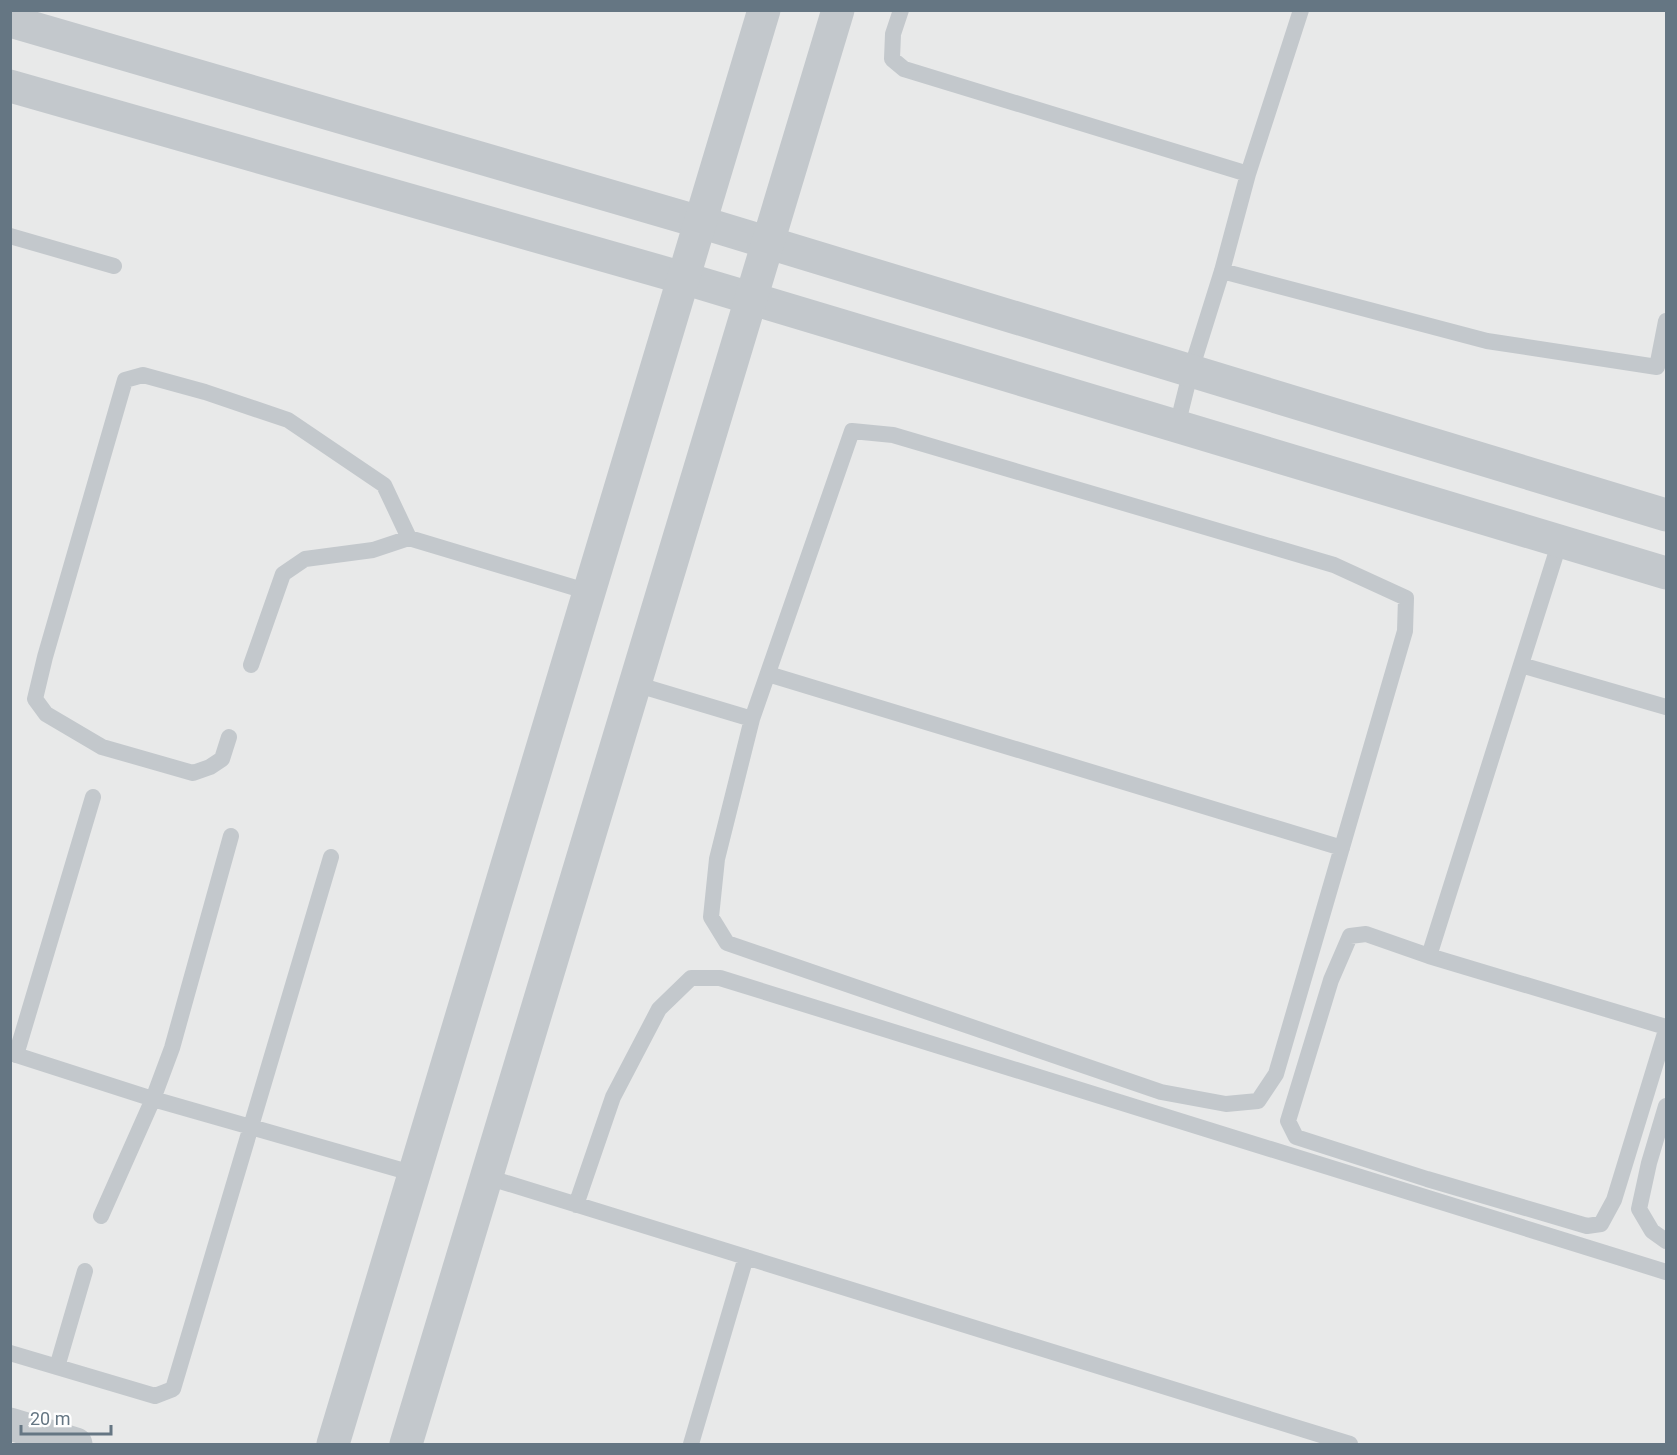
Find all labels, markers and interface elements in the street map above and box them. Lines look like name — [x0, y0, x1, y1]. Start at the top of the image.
scale bar — [21, 1398, 111, 1436]
text: 20 m — [30, 1408, 70, 1429]

